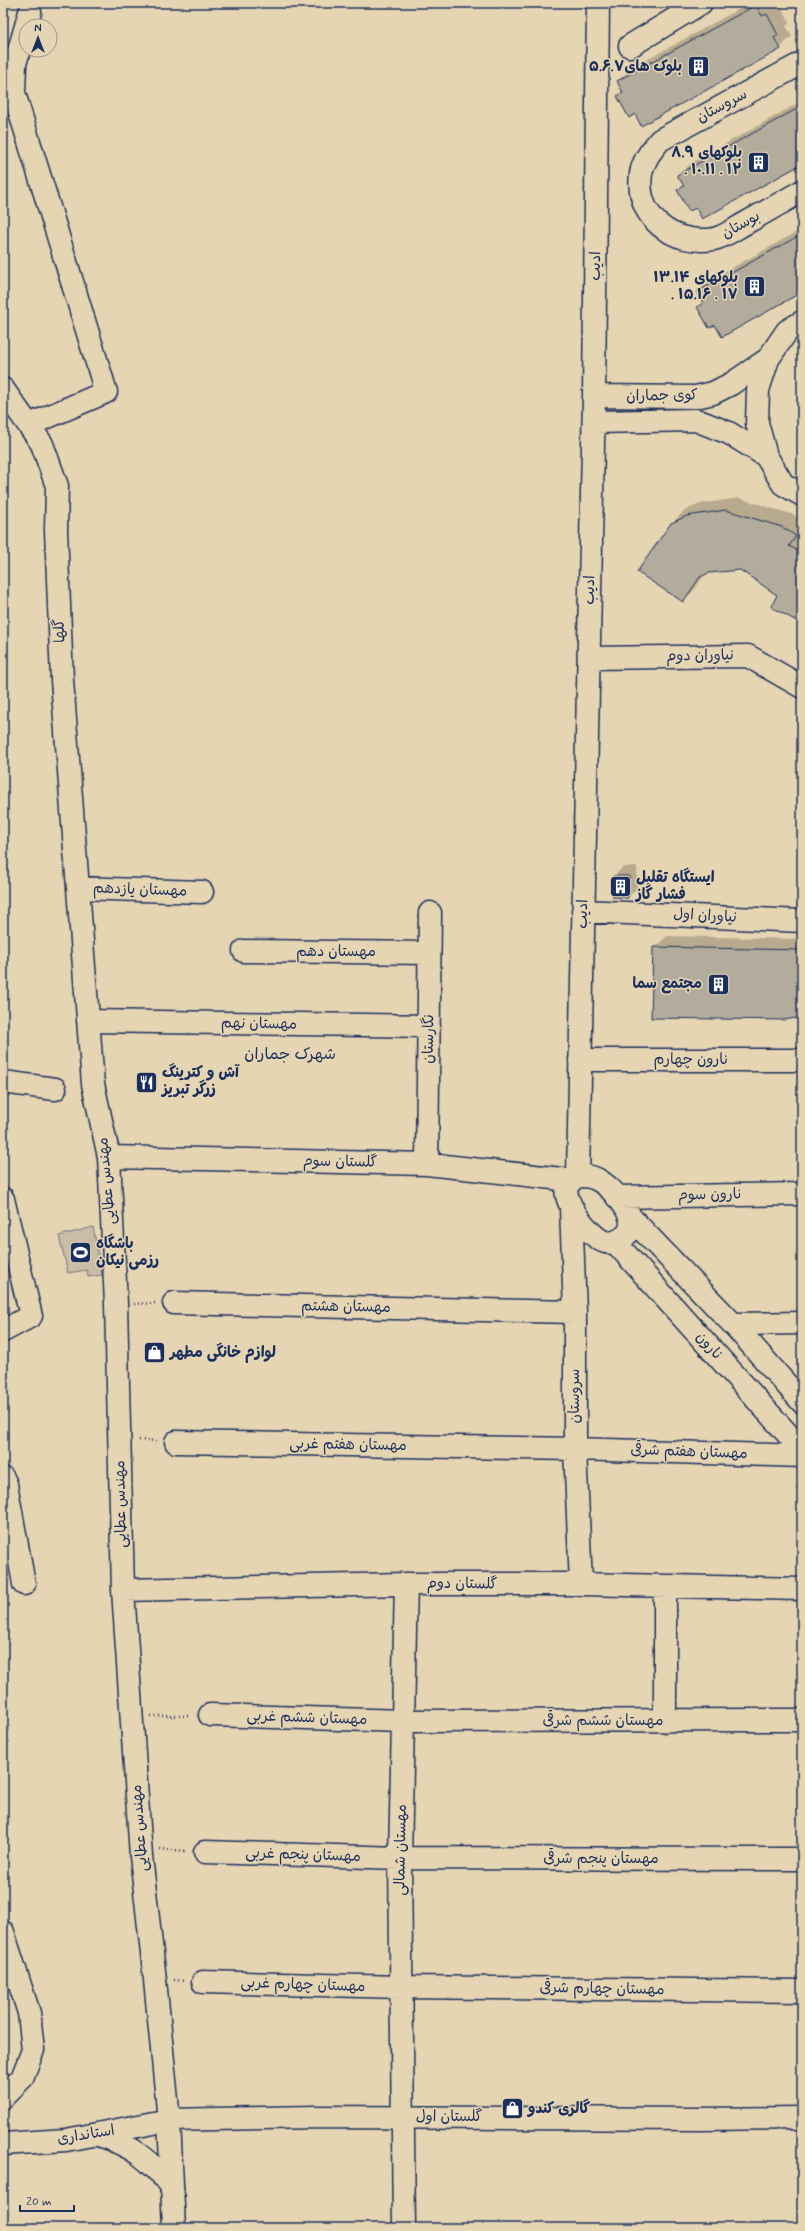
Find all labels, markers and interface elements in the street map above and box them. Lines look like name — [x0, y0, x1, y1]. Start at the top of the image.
north arrow — [18, 18, 58, 58]
text: N — [34, 22, 42, 36]
building icon: بلوک های۵.۶.۷ — [685, 54, 711, 80]
place label: بلوک های۵.۶.۷ — [589, 57, 682, 77]
street label: سروستان — [693, 84, 751, 128]
place label: بلوکهای ۸.۹ . ۱۰.۱۱ . ۱۲ — [671, 143, 742, 180]
building icon: بلوکهای ۸.۹ . ۱۰.۱۱ . ۱۲ — [745, 149, 771, 175]
street label: بوستان — [718, 206, 764, 244]
street label: ادیب — [586, 251, 606, 281]
place label: بلوکهای ۱۳.۱۴ . ۱۵.۱۶ . ۱۷ — [653, 268, 738, 305]
building icon: بلوکهای ۱۳.۱۴ . ۱۵.۱۶ . ۱۷ — [741, 274, 767, 300]
street label: کوی جماران — [626, 385, 698, 407]
street label: ادیب — [580, 575, 600, 605]
street label: گلها — [50, 619, 70, 643]
street label: نیاوران دوم — [666, 645, 734, 668]
place label: ایستگاه تقلیل فشار گاز — [634, 867, 715, 905]
building icon: ایستگاه تقلیل فشار گاز — [608, 874, 634, 900]
street label: مهستان یازدهم — [92, 878, 187, 903]
street label: ادیب — [573, 899, 593, 929]
street label: نیاوران اول — [673, 904, 737, 928]
street label: مهستان دهم — [296, 942, 376, 963]
building icon: مجتمع سما — [705, 971, 731, 997]
place label: مجتمع سما — [633, 974, 702, 994]
street label: مهستان نهم — [221, 1013, 297, 1036]
street label: نگارستان — [419, 1014, 439, 1064]
district label: شهرک جماران — [244, 1044, 336, 1065]
street label: نارون چهارم — [653, 1050, 729, 1070]
place label: آش و کترینگ زرگر تبریز — [160, 1063, 240, 1100]
restaurant icon: آش و کترینگ زرگر تبریز — [133, 1069, 159, 1095]
street label: مهندس عطایی — [93, 1137, 121, 1225]
street label: گلستان سوم — [303, 1151, 377, 1174]
street label: نارون سوم — [678, 1184, 742, 1207]
place label: باشگاه رزمی نیکان — [96, 1233, 159, 1271]
sports icon: باشگاه رزمی نیکان — [67, 1240, 93, 1266]
street label: مهستان هشتم — [301, 1296, 391, 1319]
street label: نارون — [691, 1328, 727, 1364]
shop icon: لوازم خانگی مطهر — [141, 1340, 167, 1366]
place label: لوازم خانگی مطهر — [168, 1342, 276, 1363]
street label: سروستان — [565, 1369, 585, 1423]
street label: مهستان هفتم غربی — [289, 1434, 407, 1457]
street label: مهستان هفتم شرقی — [630, 1438, 748, 1465]
street label: مهندس عطایی — [110, 1460, 132, 1548]
street label: گلستان دوم — [427, 1573, 497, 1596]
street label: مهستان ششم غربی — [246, 1706, 368, 1731]
street label: مهستان ششم شرقی — [543, 1709, 663, 1732]
street label: مهندس عطایی — [127, 1784, 153, 1872]
street label: مهستان شمالی — [390, 1804, 412, 1896]
street label: مهستان پنجم غربی — [245, 1843, 361, 1868]
street label: مهستان پنجم شرقی — [543, 1847, 659, 1870]
street label: مهستان چهارم غربی — [240, 1973, 366, 1997]
street label: مهستان چهارم شرقی — [539, 1976, 665, 2000]
shop icon: گالری کندو — [500, 2096, 526, 2122]
place label: گالری کندو — [526, 2098, 591, 2119]
street label: گلستان اول — [416, 2107, 482, 2127]
street label: استاندارى — [56, 2121, 116, 2149]
scale bar — [20, 2187, 74, 2213]
text: 20 m — [26, 2194, 52, 2210]

